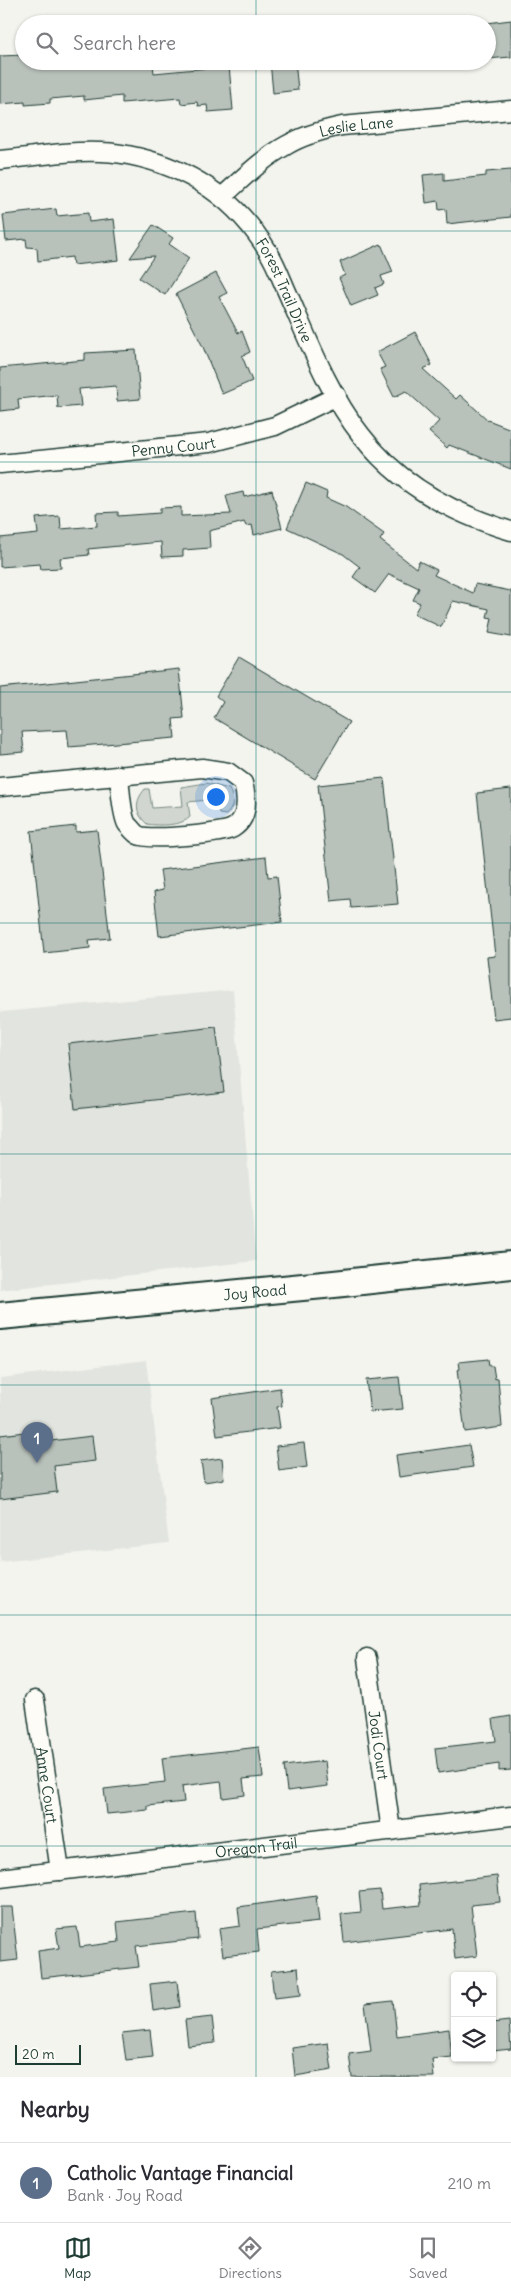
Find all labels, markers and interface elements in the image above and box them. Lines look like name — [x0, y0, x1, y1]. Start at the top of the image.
search box — [15, 15, 496, 70]
icon: search — [33, 29, 61, 57]
text: Search here — [73, 31, 176, 55]
street label: Leslie Lane — [317, 112, 394, 141]
street label: Forest Trail Drive — [252, 234, 317, 345]
street label: Penny Court — [130, 432, 217, 460]
your location — [203, 784, 229, 810]
street label: Joy Road — [222, 1279, 287, 1304]
pin: 1 — [21, 1422, 53, 1463]
street label: Jodi Court — [365, 1709, 393, 1781]
street label: Anne Court — [32, 1746, 62, 1824]
street label: Oregon Trail — [214, 1833, 298, 1861]
map controls — [451, 1972, 496, 2062]
button: locate — [451, 1972, 496, 2017]
button: layers — [451, 2017, 496, 2062]
scale bar — [15, 2042, 81, 2065]
text: 20 m — [22, 2045, 55, 2063]
text: Nearby — [20, 2096, 90, 2123]
text: Catholic Vantage Financial — [67, 2161, 293, 2185]
text: 1 — [33, 2173, 39, 2193]
text: 210 m — [448, 2173, 491, 2193]
text: Bank · Joy Road — [67, 2185, 183, 2205]
tab: Map — [64, 2234, 92, 2282]
tab: Directions — [219, 2234, 282, 2282]
tab: Saved — [409, 2234, 447, 2282]

